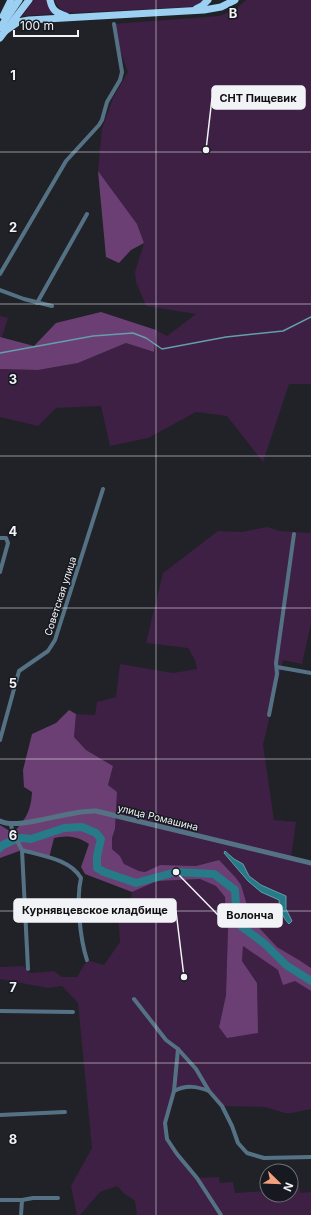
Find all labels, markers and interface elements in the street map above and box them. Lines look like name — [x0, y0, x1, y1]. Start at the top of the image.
text: B — [229, 5, 238, 21]
scale bar — [14, 12, 78, 38]
text: 100 m — [20, 18, 54, 33]
text: 1 — [10, 67, 16, 83]
callout: СНТ Пищевик — [212, 86, 305, 109]
text: СНТ Пищевик — [219, 91, 297, 105]
text: 2 — [9, 219, 17, 235]
text: 3 — [9, 371, 17, 387]
text: 4 — [9, 523, 18, 539]
street label: Советская улица — [42, 555, 78, 637]
text: 5 — [9, 675, 17, 691]
street label: улица Ромашина — [117, 801, 199, 833]
text: 6 — [9, 827, 17, 843]
callout: Курнявцевское кладбище — [14, 899, 176, 922]
text: Курнявцевское кладбище — [22, 903, 168, 917]
callout: Волонча — [218, 904, 282, 927]
text: Волонча — [226, 908, 274, 922]
text: 7 — [9, 979, 17, 995]
text: 8 — [9, 1131, 17, 1147]
north arrow — [259, 1163, 299, 1203]
text: N — [280, 1180, 296, 1194]

